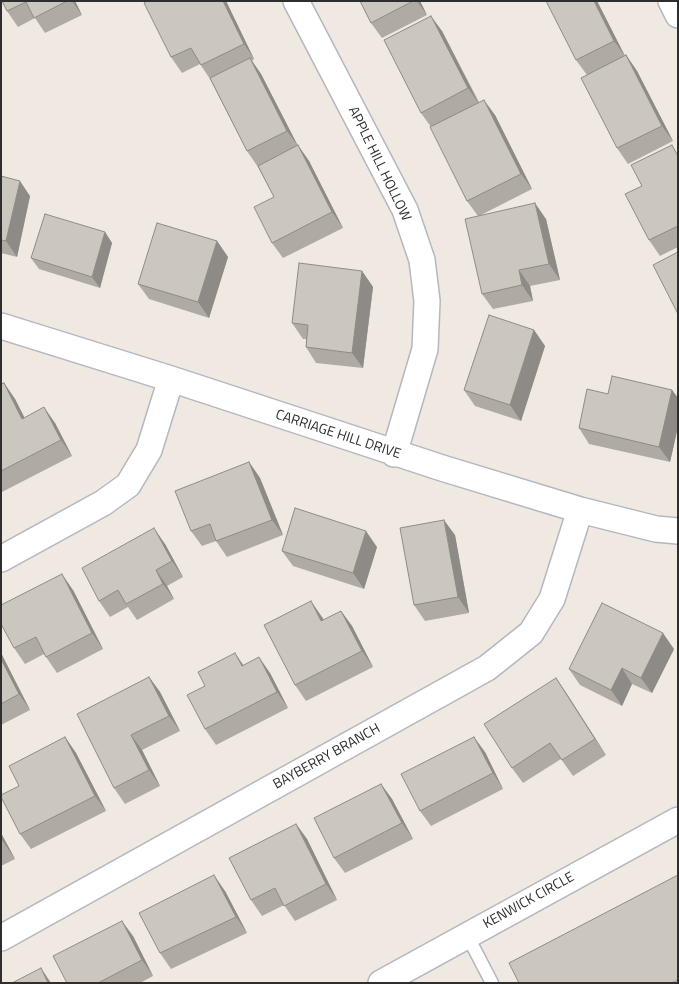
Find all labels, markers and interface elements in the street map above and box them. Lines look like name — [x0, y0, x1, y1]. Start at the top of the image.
street label: APPLE HILL HOLLOW — [344, 104, 414, 224]
street label: CARRIAGE HILL DRIVE — [273, 407, 403, 463]
street label: BAYBERRY BRANCH — [271, 721, 383, 793]
street label: KENWICK CIRCLE — [481, 869, 577, 933]

